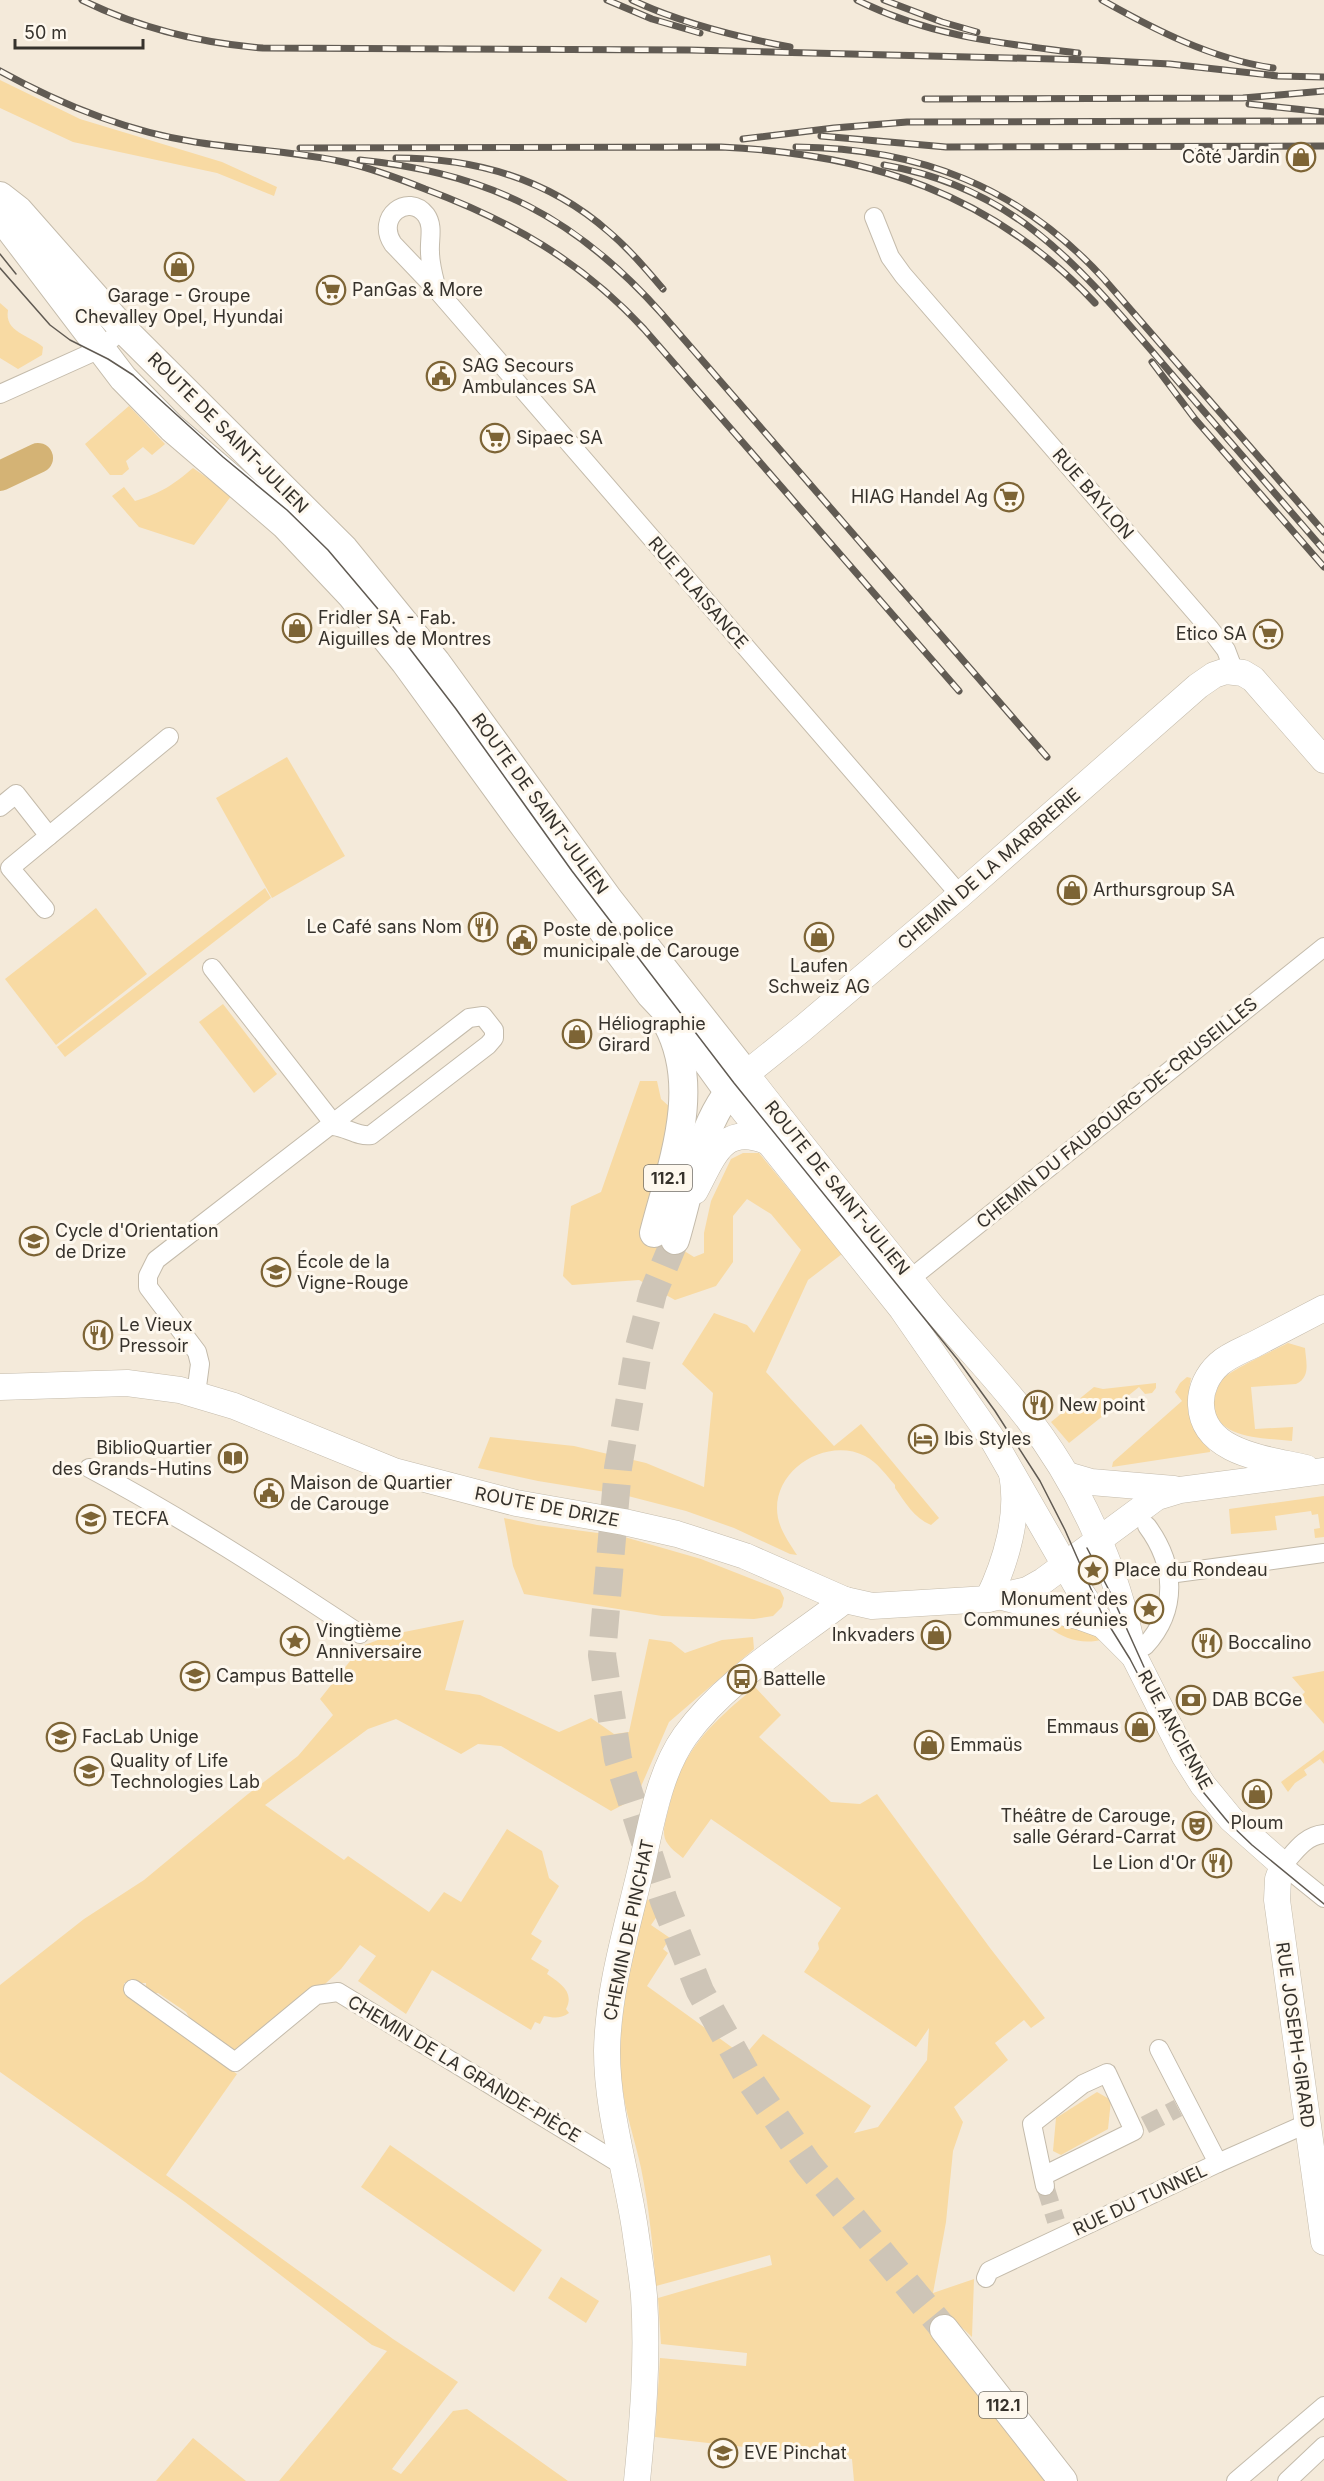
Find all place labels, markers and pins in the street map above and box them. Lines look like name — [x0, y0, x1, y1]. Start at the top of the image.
shop icon: Côté Jardin — [1285, 141, 1317, 173]
place label: Côté Jardin — [1182, 146, 1280, 167]
shop icon: Garage - Groupe Chevalley Opel, Hyundai — [163, 251, 195, 283]
supermarket icon: PanGas & More — [315, 274, 347, 306]
place label: PanGas & More — [352, 279, 483, 300]
place label: Garage - Groupe Chevalley Opel, Hyundai — [75, 285, 283, 327]
place label: SAG Secours Ambulances SA — [462, 355, 596, 397]
public building icon: SAG Secours Ambulances SA — [425, 360, 457, 392]
supermarket icon: Sipaec SA — [479, 422, 511, 454]
place label: Sipaec SA — [516, 427, 603, 448]
supermarket icon: HIAG Handel Ag — [993, 481, 1025, 513]
place label: HIAG Handel Ag — [851, 486, 988, 507]
place label: Fridler SA - Fab. Aiguilles de Montres — [318, 607, 491, 649]
shop icon: Fridler SA - Fab. Aiguilles de Montres — [281, 612, 313, 644]
supermarket icon: Etico SA — [1252, 618, 1284, 650]
place label: Etico SA — [1176, 623, 1247, 644]
shop icon: Arthursgroup SA — [1056, 874, 1088, 906]
place label: Arthursgroup SA — [1093, 879, 1235, 900]
restaurant icon: Le Café sans Nom — [467, 911, 499, 943]
place label: Le Café sans Nom — [306, 916, 462, 937]
place label: Poste de police municipale de Carouge — [543, 919, 740, 961]
shop icon: Laufen Schweiz AG — [803, 921, 835, 953]
public building icon: Poste de police municipale de Carouge — [506, 924, 538, 956]
place label: Laufen Schweiz AG — [768, 955, 870, 997]
place label: Héliographie Girard — [598, 1013, 706, 1055]
shop icon: Héliographie Girard — [561, 1018, 593, 1050]
place label: Cycle d'Orientation de Drize — [55, 1220, 219, 1262]
school or university icon: Cycle d'Orientation de Drize — [18, 1225, 50, 1257]
place label: École de la Vigne-Rouge — [297, 1250, 409, 1293]
school or university icon: École de la Vigne-Rouge — [260, 1256, 292, 1288]
place label: Le Vieux Pressoir — [119, 1314, 193, 1356]
restaurant icon: Le Vieux Pressoir — [82, 1319, 114, 1351]
restaurant icon: New point — [1022, 1389, 1054, 1421]
place label: New point — [1059, 1394, 1145, 1415]
hotel icon: Ibis Styles — [907, 1423, 939, 1455]
place label: Ibis Styles — [944, 1428, 1031, 1449]
place label: BiblioQuartier des Grands-Hutins — [52, 1437, 212, 1479]
library icon: BiblioQuartier des Grands-Hutins — [217, 1442, 249, 1474]
place label: Maison de Quartier de Carouge — [290, 1472, 453, 1514]
public building icon: Maison de Quartier de Carouge — [253, 1477, 285, 1509]
school or university icon: TECFA — [75, 1503, 107, 1535]
place label: TECFA — [112, 1508, 169, 1529]
place icon: Place du Rondeau — [1077, 1554, 1109, 1586]
place label: Place du Rondeau — [1114, 1559, 1268, 1580]
place label: Monument des Communes réunies — [964, 1588, 1128, 1630]
place icon: Monument des Communes réunies — [1133, 1593, 1165, 1625]
shop icon: Inkvaders — [920, 1619, 952, 1651]
place label: Vingtième Anniversaire — [316, 1620, 422, 1662]
place label: Inkvaders — [832, 1624, 915, 1645]
place icon: Vingtième Anniversaire — [279, 1625, 311, 1657]
restaurant icon: Boccalino — [1191, 1627, 1223, 1659]
place label: Boccalino — [1228, 1632, 1312, 1653]
school or university icon: Campus Battelle — [179, 1660, 211, 1692]
bus stop icon: Battelle — [726, 1663, 758, 1695]
place label: Campus Battelle — [216, 1665, 354, 1686]
place label: Battelle — [763, 1668, 826, 1689]
bank icon: DAB BCGe — [1175, 1684, 1207, 1716]
place label: DAB BCGe — [1212, 1689, 1302, 1710]
shop icon: Emmaus — [1124, 1711, 1156, 1743]
place label: Emmaus — [1046, 1716, 1119, 1737]
school or university icon: FacLab Unige — [45, 1721, 77, 1753]
place label: FacLab Unige — [82, 1726, 199, 1747]
shop icon: Emmaüs — [913, 1729, 945, 1761]
place label: Emmaüs — [950, 1734, 1023, 1755]
place label: Quality of Life Technologies Lab — [110, 1750, 260, 1792]
school or university icon: Quality of Life Technologies Lab — [73, 1755, 105, 1787]
shop icon: Ploum — [1241, 1778, 1273, 1810]
place label: Théâtre de Carouge, salle Gérard-Carrat — [1001, 1805, 1176, 1847]
theatre icon: Théâtre de Carouge, salle Gérard-Carrat — [1181, 1810, 1213, 1842]
place label: Ploum — [1230, 1812, 1284, 1833]
restaurant icon: Le Lion d'Or — [1201, 1847, 1233, 1879]
place label: Le Lion d'Or — [1092, 1852, 1196, 1873]
school or university icon: EVE Pinchat — [707, 2437, 739, 2469]
place label: EVE Pinchat — [744, 2442, 847, 2463]

